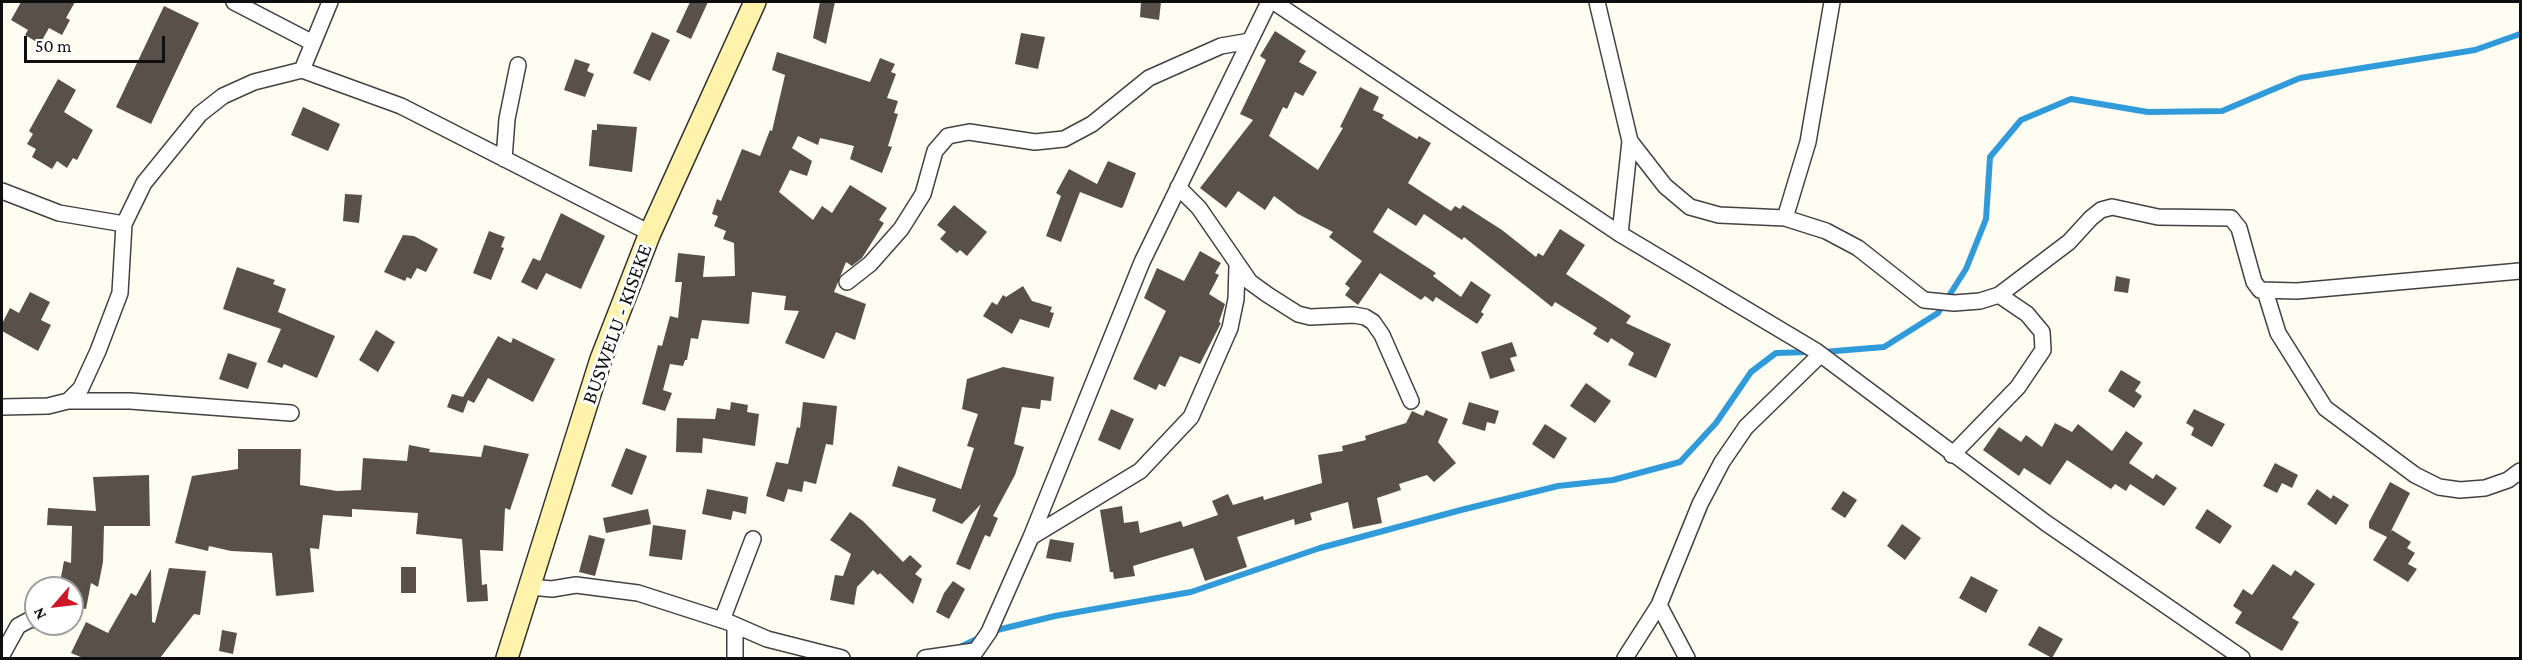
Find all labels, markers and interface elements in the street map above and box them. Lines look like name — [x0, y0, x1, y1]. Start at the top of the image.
scale bar — [27, 24, 168, 62]
text: 50 m — [35, 36, 72, 56]
street label: BUSWELU - KISEKE — [576, 241, 658, 407]
north arrow — [24, 576, 84, 636]
text: N — [29, 605, 49, 623]

